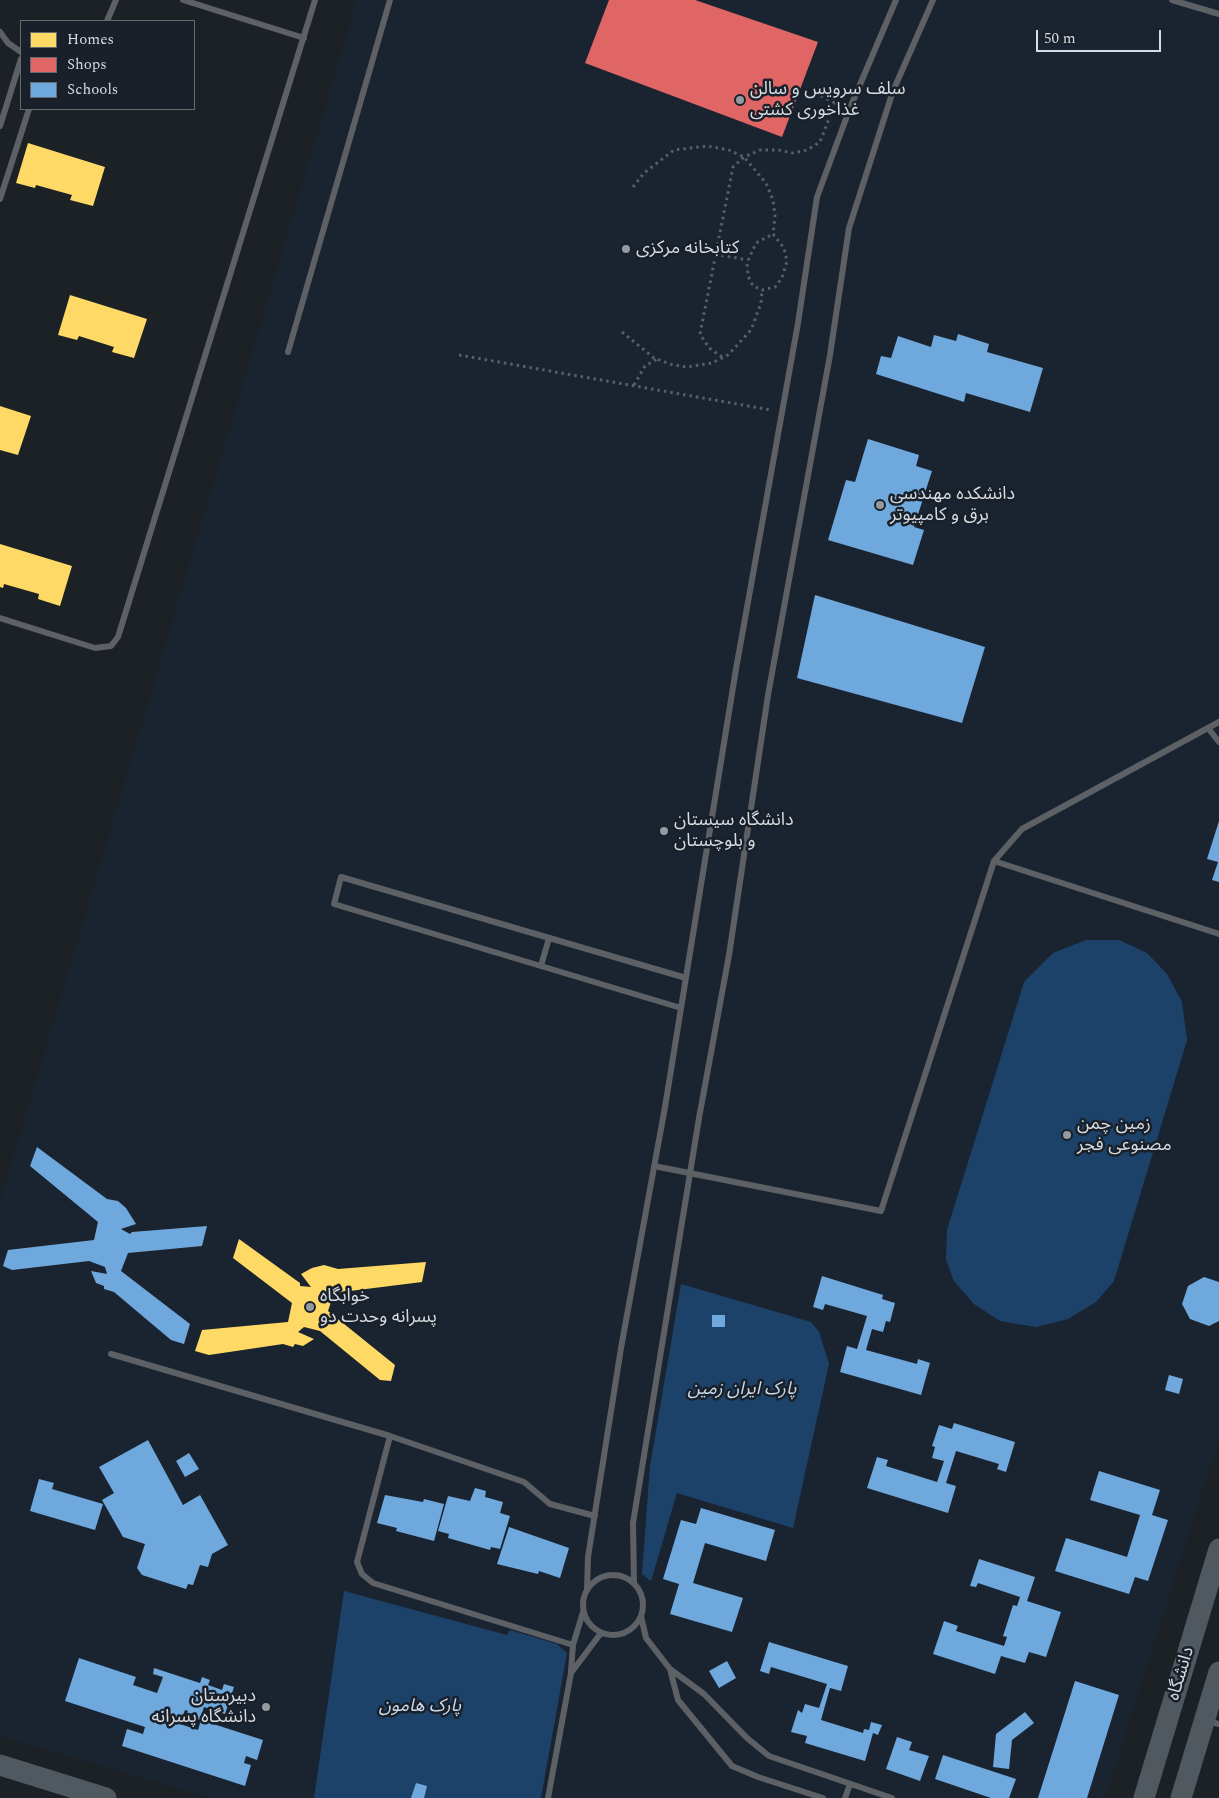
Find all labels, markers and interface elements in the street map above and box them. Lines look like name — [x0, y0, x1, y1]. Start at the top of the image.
legend — [20, 20, 195, 110]
scale bar — [1039, 20, 1164, 52]
text: 50 m — [1044, 27, 1076, 50]
text: Homes — [67, 28, 114, 51]
text: Shops — [67, 53, 107, 76]
text: Schools — [67, 78, 118, 101]
place label: سلف سرویس و سالن غذاخوری کشتی — [750, 79, 906, 122]
marker: سلف سرویس و سالن غذاخوری کشتی — [734, 94, 746, 106]
place label: کتابخانه مرکزی — [636, 238, 739, 260]
marker: کتابخانه مرکزی — [620, 243, 632, 255]
place label: دانشکده مهندسی برق و کامپیوتر — [890, 484, 1015, 526]
marker: دانشکده مهندسی برق و کامپیوتر — [874, 499, 886, 511]
place label: دانشگاه سیستان و بلوچستان — [674, 810, 794, 852]
marker: دانشگاه سیستان و بلوچستان — [658, 825, 670, 837]
place label: زمین چمن مصنوعی فجر — [1077, 1114, 1172, 1156]
marker: زمین چمن مصنوعی فجر — [1061, 1129, 1073, 1141]
place label: خوابگاه پسرانه وحدت دو — [320, 1286, 437, 1328]
marker: خوابگاه پسرانه وحدت دو — [304, 1301, 316, 1313]
park label: پارک ایران زمین — [687, 1379, 797, 1401]
street label: دانشگاه — [1164, 1645, 1200, 1703]
place label: دبیرستان دانشگاه پسرانه — [152, 1686, 256, 1728]
park label: پارک هامون — [379, 1696, 461, 1718]
marker: دبیرستان دانشگاه پسرانه — [260, 1701, 272, 1713]

